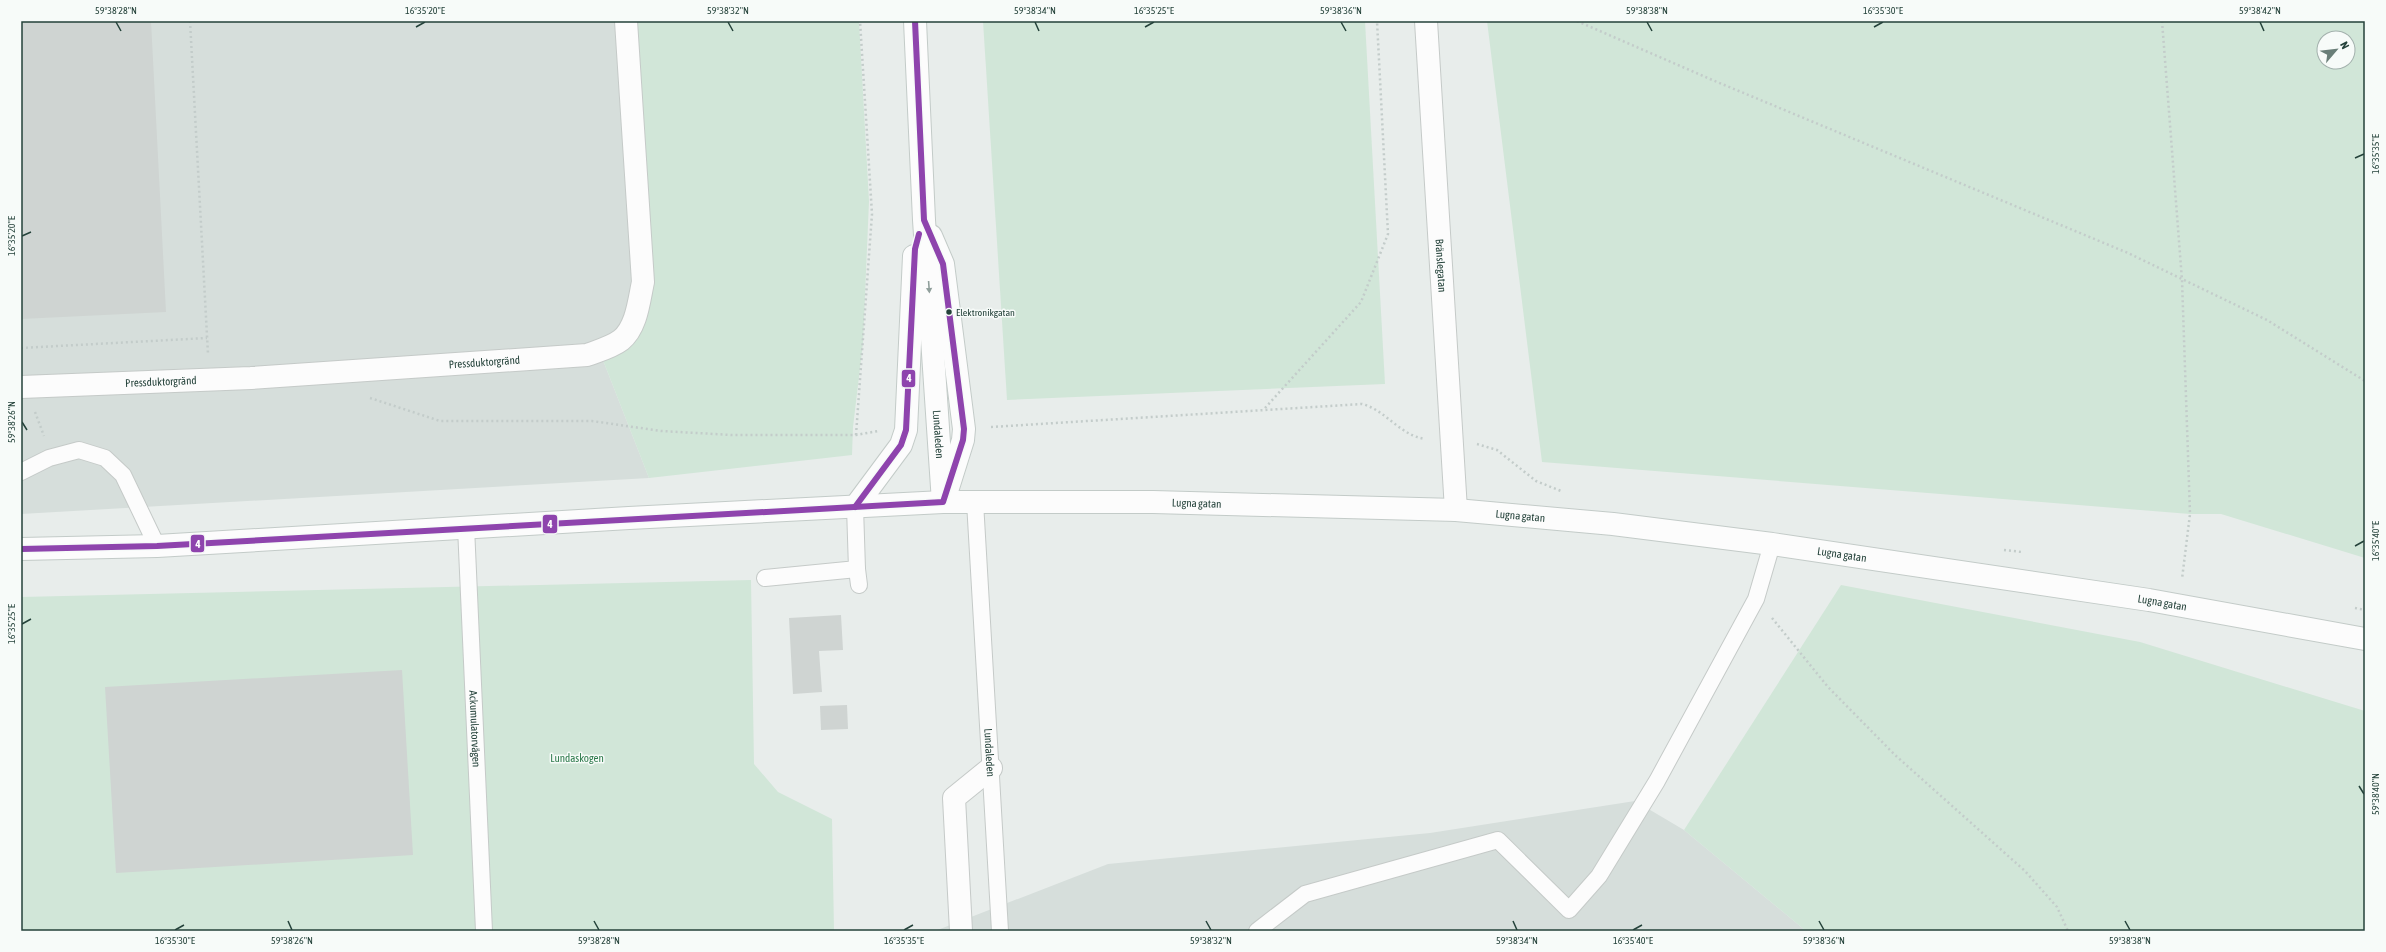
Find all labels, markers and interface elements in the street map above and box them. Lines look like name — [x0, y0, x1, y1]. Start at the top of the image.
text: 59°38'28"N — [95, 5, 137, 16]
text: 16°35'20"E — [405, 5, 446, 16]
text: 59°38'32"N — [707, 5, 749, 16]
text: 59°38'34"N — [1014, 5, 1056, 16]
text: 16°35'25"E — [1134, 5, 1175, 16]
text: 59°38'36"N — [1320, 5, 1362, 16]
text: 59°38'38"N — [1626, 5, 1668, 16]
text: 16°35'30"E — [1863, 5, 1904, 16]
text: 59°38'42"N — [2239, 5, 2281, 16]
north arrow — [2316, 30, 2356, 70]
text: N — [2338, 40, 2352, 51]
text: 16°35'35"E — [2370, 133, 2381, 174]
text: 16°35'20"E — [6, 215, 17, 256]
street label: Bränslegatan — [1433, 238, 1449, 293]
one-way arrow — [925, 281, 932, 293]
marker: Elektronikgatan — [944, 307, 954, 317]
place label: Elektronikgatan — [956, 307, 1015, 318]
street label: Pressduktorgränd — [448, 354, 520, 370]
line badge: 4 — [901, 369, 916, 388]
text: 4 — [905, 372, 912, 384]
street label: Pressduktorgränd — [125, 374, 197, 389]
text: 59°38'26"N — [6, 401, 17, 443]
street label: Lundaleden — [931, 410, 946, 459]
street label: Lugna gatan — [1172, 497, 1222, 510]
street label: Lugna gatan — [1495, 508, 1546, 524]
line badge: 4 — [542, 514, 558, 534]
text: 4 — [546, 518, 553, 530]
text: 16°35'40"E — [2370, 520, 2381, 561]
line badge: 4 — [190, 534, 205, 553]
text: 4 — [194, 538, 201, 550]
street label: Lugna gatan — [1817, 545, 1867, 564]
street label: Lugna gatan — [2137, 592, 2188, 613]
text: 16°35'25"E — [6, 603, 17, 644]
street label: Ackumulatorvägen — [467, 690, 483, 767]
street label: Lundaleden — [982, 728, 997, 777]
park label: Lundaskogen — [550, 752, 604, 764]
text: 59°38'40"N — [2370, 773, 2381, 815]
text: 16°35'30"E — [155, 935, 196, 946]
text: 59°38'26"N — [271, 935, 313, 946]
text: 59°38'28"N — [578, 935, 620, 946]
text: 16°35'35"E — [884, 935, 925, 946]
text: 59°38'32"N — [1190, 935, 1232, 946]
text: 59°38'34"N — [1496, 935, 1538, 946]
text: 16°35'40"E — [1613, 935, 1654, 946]
text: 59°38'36"N — [1803, 935, 1845, 946]
text: 59°38'38"N — [2109, 935, 2151, 946]

